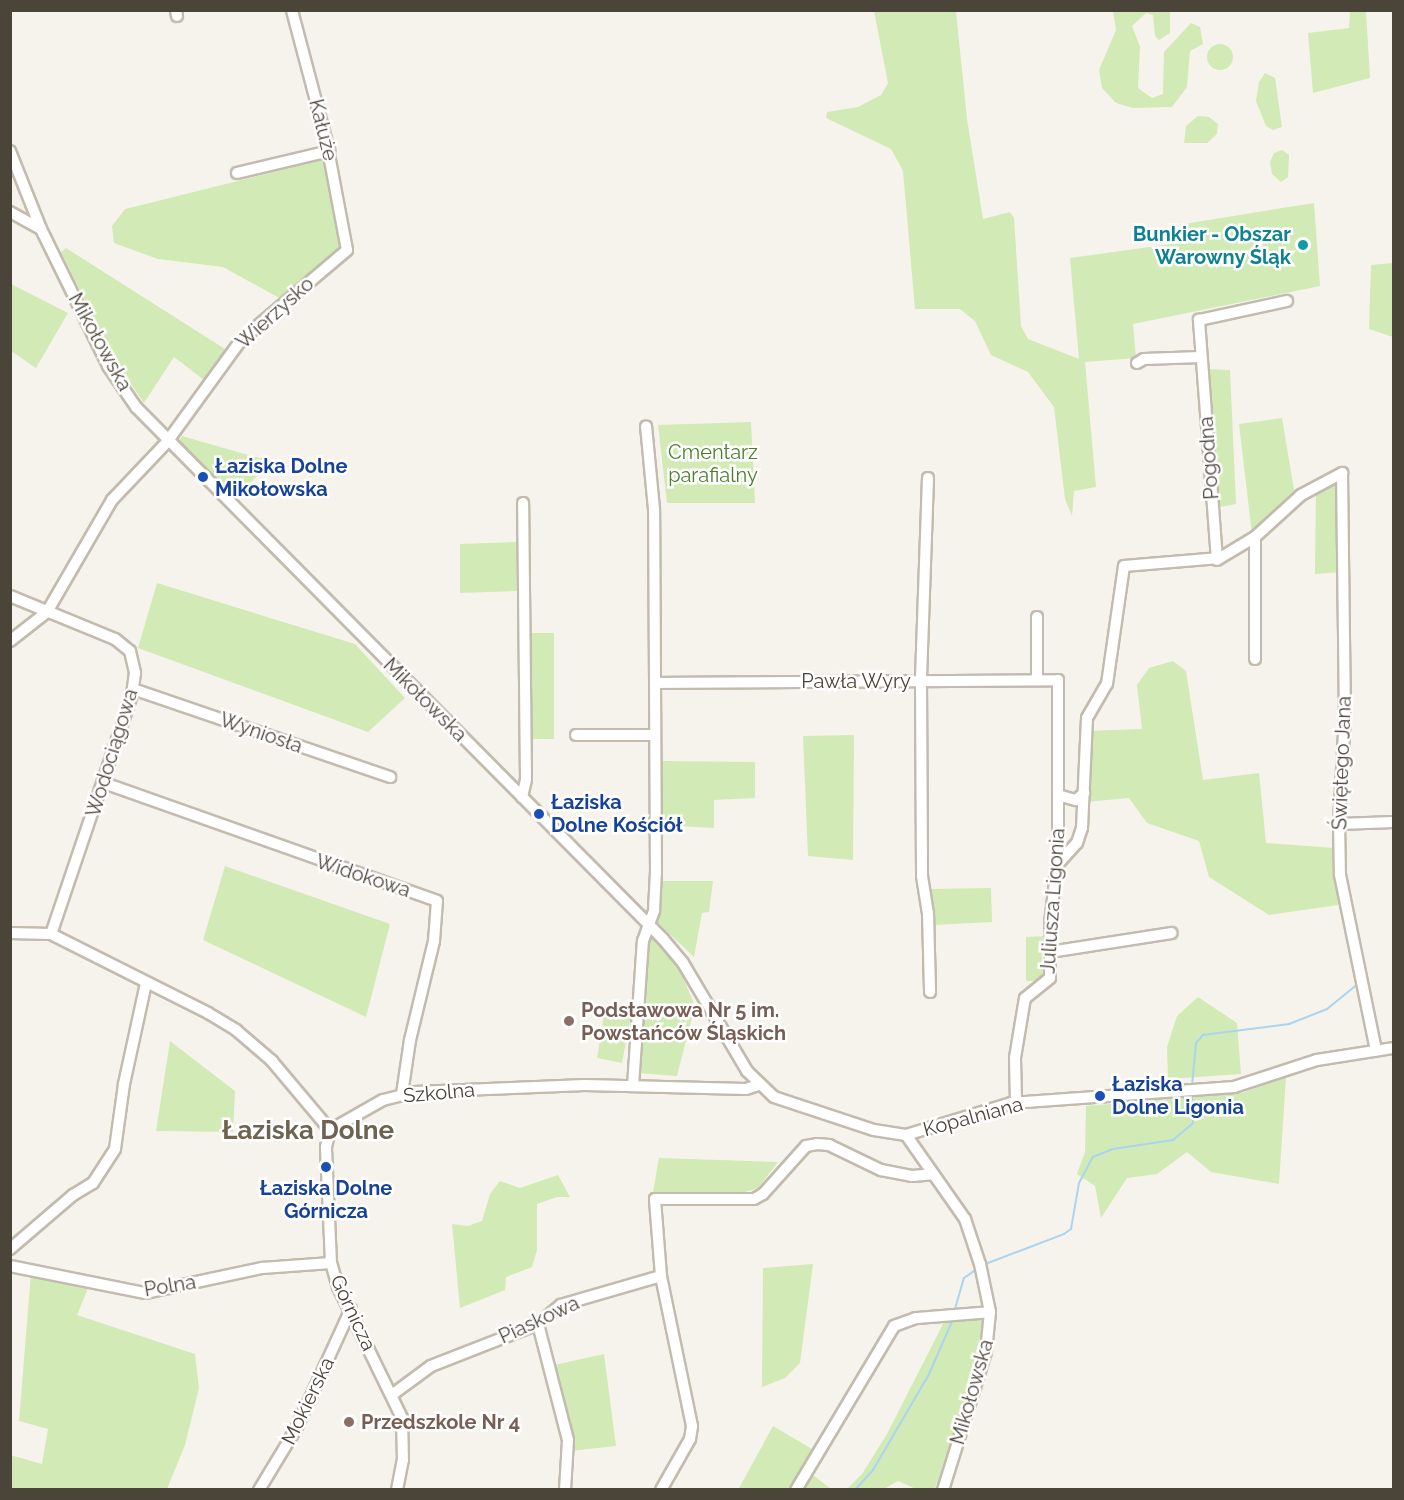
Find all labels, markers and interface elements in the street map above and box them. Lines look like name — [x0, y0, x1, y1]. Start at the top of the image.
street label: Kałuże — [304, 97, 342, 163]
place label: Bunkier - Obszar Warowny Śląk — [1132, 222, 1291, 269]
marker: Bunkier - Obszar Warowny Śląk — [1296, 238, 1310, 252]
street label: Wierzysko — [231, 272, 319, 354]
street label: Mikołowska — [63, 289, 137, 395]
street label: Pogodna — [1194, 416, 1224, 500]
park label: Cmentarz parafialny — [668, 440, 758, 487]
place label: Łaziska Dolne Mikołowska — [215, 454, 347, 501]
marker: Łaziska Dolne Mikołowska — [196, 470, 210, 484]
street label: Mikołowska — [378, 653, 472, 747]
street label: Pawła Wyry — [801, 669, 911, 693]
street label: Wodociągowa — [81, 686, 143, 820]
street label: Świętego Jana — [1328, 695, 1356, 831]
street label: Wyniosła — [217, 708, 305, 758]
place label: Łaziska Dolne Kościół — [551, 790, 683, 837]
marker: Łaziska Dolne Kościół — [532, 807, 546, 821]
street label: Juliusza Ligonia — [1036, 827, 1070, 975]
street label: Widokowa — [313, 849, 413, 903]
place label: Podstawowa Nr 5 im. Powstańców Śląskich — [581, 998, 787, 1045]
marker: Podstawowa Nr 5 im. Powstańców Śląskich — [562, 1014, 576, 1028]
place label: Łaziska Dolne Ligonia — [1112, 1072, 1244, 1119]
street label: Szkolna — [402, 1078, 476, 1108]
marker: Łaziska Dolne Ligonia — [1093, 1089, 1107, 1103]
street label: Kopalniana — [920, 1092, 1026, 1142]
district label: Łaziska Dolne — [222, 1115, 394, 1147]
marker: Łaziska Dolne Górnicza — [319, 1160, 333, 1174]
place label: Łaziska Dolne Górnicza — [260, 1176, 392, 1223]
street label: Polna — [142, 1270, 198, 1302]
street label: Górnicza — [325, 1271, 381, 1355]
street label: Piaskowa — [495, 1291, 583, 1349]
street label: Mikołowska — [946, 1337, 998, 1447]
street label: Mokierska — [277, 1353, 339, 1449]
place label: Przedszkole Nr 4 — [361, 1410, 521, 1434]
marker: Przedszkole Nr 4 — [342, 1415, 356, 1429]

